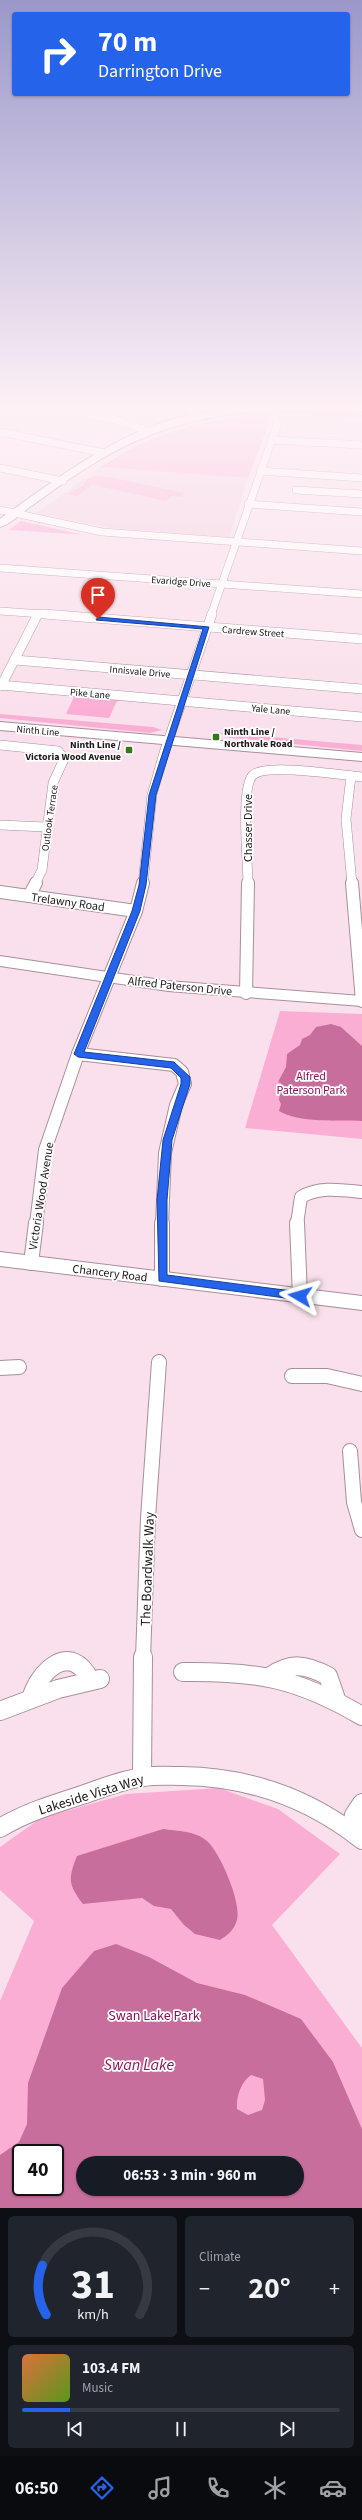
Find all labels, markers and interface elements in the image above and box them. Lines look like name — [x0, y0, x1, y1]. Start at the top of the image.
text: 70 m — [98, 22, 157, 62]
icon: right — [32, 28, 84, 80]
text: Darrington Drive — [98, 59, 222, 84]
street label: Evaridge Drive — [151, 573, 211, 591]
pin — [81, 578, 115, 619]
icon: arrive — [87, 584, 109, 606]
street label: Cardrew Street — [221, 623, 285, 641]
street label: Innisvale Drive — [109, 662, 171, 682]
street label: Pike Lane — [69, 685, 111, 703]
street label: Yale Lane — [250, 701, 291, 719]
street label: Ninth Line — [16, 722, 60, 740]
place label: Ninth Line / Northvale Road — [224, 725, 293, 751]
marker: Ninth Line / Northvale Road — [211, 732, 221, 742]
place label: Ninth Line / Victoria Wood Avenue — [24, 738, 122, 764]
marker: Ninth Line / Victoria Wood Avenue — [124, 745, 134, 755]
street label: Outlook Terrace — [38, 784, 62, 852]
street label: Chasser Drive — [240, 794, 257, 862]
street label: Trelawny Road — [30, 889, 106, 916]
street label: Alfred Paterson Drive — [127, 973, 233, 1000]
park label: Alfred Paterson Park — [276, 1068, 346, 1099]
street label: Victoria Wood Avenue — [25, 1141, 58, 1251]
street label: Chancery Road — [71, 1260, 148, 1287]
position arrow — [279, 1275, 321, 1317]
street label: The Boardwalk Way — [136, 1511, 160, 1627]
street label: Lakeside Vista Way — [36, 1769, 147, 1820]
park label: Swan Lake Park — [108, 2006, 200, 2026]
water label: Swan Lake — [104, 2054, 174, 2076]
speed limit sign: 40 — [12, 2144, 64, 2196]
text: 06:53 · 3 min · 960 m — [123, 2165, 257, 2186]
text: Climate — [199, 2248, 241, 2266]
text: 31 — [71, 2254, 114, 2314]
text: 20° — [248, 2267, 291, 2310]
text: − — [199, 2273, 210, 2305]
text: + — [329, 2273, 340, 2305]
text: km/h — [77, 2303, 108, 2324]
text: 103.4 FM — [82, 2358, 140, 2379]
text: Music — [82, 2379, 113, 2397]
icon: previous — [64, 2418, 86, 2440]
icon: pause — [170, 2418, 192, 2440]
icon: next — [276, 2418, 298, 2440]
icon: directions — [88, 2474, 116, 2502]
icon: music — [146, 2474, 174, 2502]
icon: phone — [204, 2474, 232, 2502]
icon: climate — [261, 2474, 289, 2502]
icon: car — [319, 2474, 347, 2502]
text: 06:50 — [15, 2476, 58, 2501]

